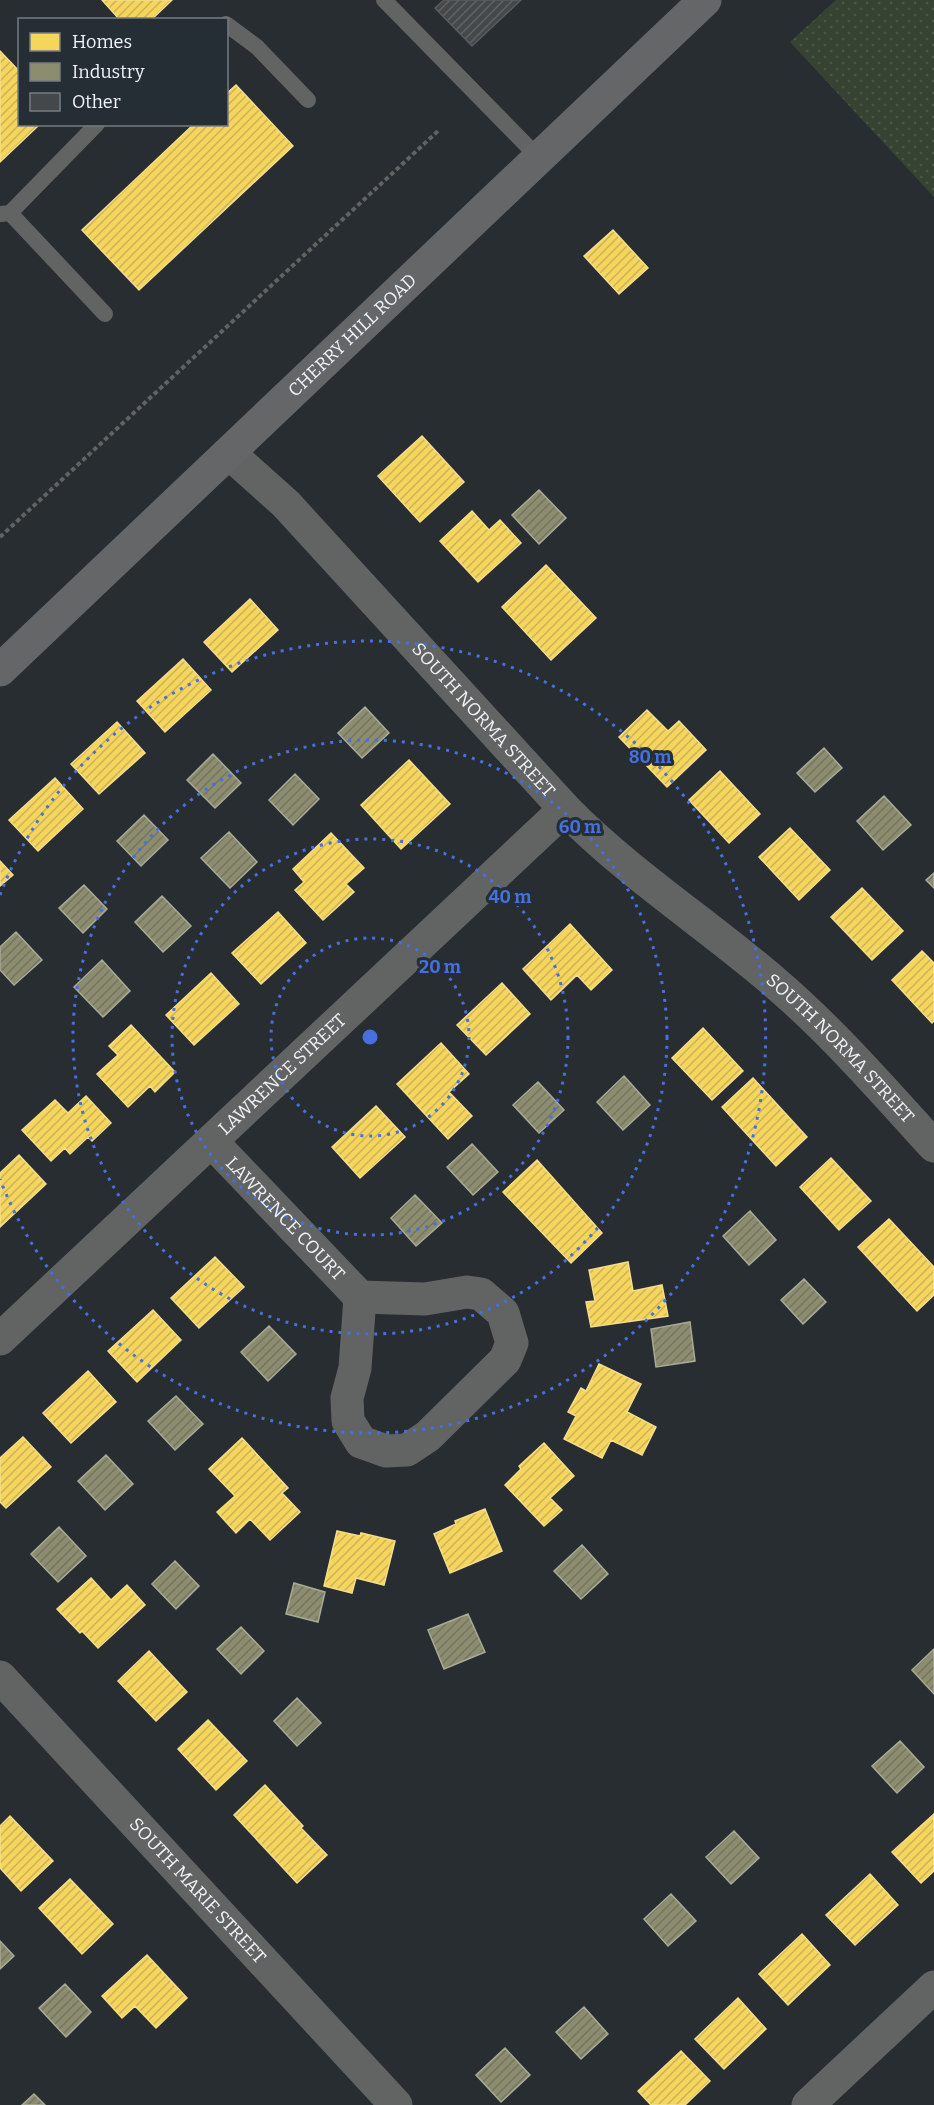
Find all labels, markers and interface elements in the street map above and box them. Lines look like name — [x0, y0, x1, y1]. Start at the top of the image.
legend — [18, 18, 228, 126]
text: Homes — [72, 31, 132, 53]
text: Industry — [72, 61, 145, 83]
text: Other — [72, 91, 121, 113]
street label: CHERRY HILL ROAD — [284, 269, 421, 401]
street label: SOUTH NORMA STREET — [407, 638, 560, 802]
text: 80 m — [629, 746, 671, 768]
text: 60 m — [559, 816, 601, 838]
text: 40 m — [489, 886, 531, 908]
text: 20 m — [419, 956, 461, 978]
street label: SOUTH NORMA STREET — [762, 969, 919, 1128]
street label: LAWRENCE STREET — [214, 1009, 351, 1139]
centre of rings — [360, 1027, 380, 1047]
street label: LAWRENCE COURT — [221, 1152, 350, 1285]
street label: SOUTH MARIE STREET — [125, 1813, 271, 1968]

